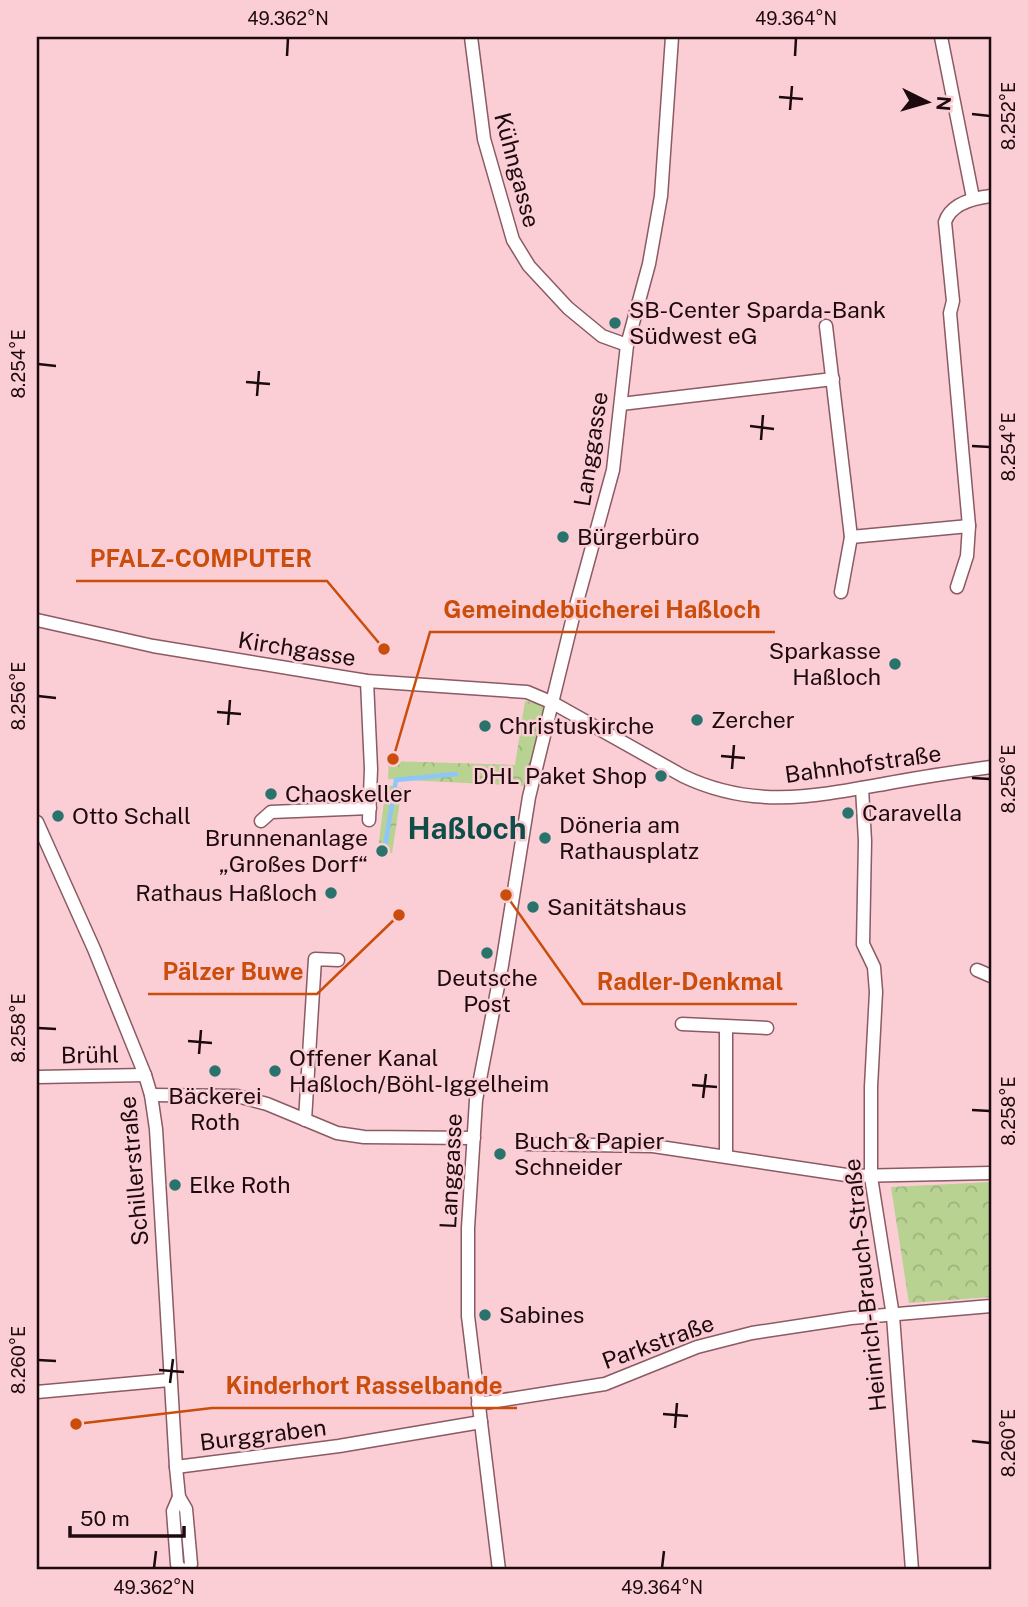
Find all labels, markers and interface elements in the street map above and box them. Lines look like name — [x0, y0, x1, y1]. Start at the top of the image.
text: 49.362°N — [247, 8, 329, 29]
text: 49.364°N — [755, 8, 837, 29]
north arrow — [892, 66, 962, 136]
text: 8.252°E — [998, 82, 1019, 150]
text: N — [932, 95, 956, 112]
street label: Kühngasse — [489, 109, 546, 230]
place label: SB-Center Sparda-Bank Südwest eG — [629, 296, 886, 349]
marker: SB-Center Sparda-Bank Südwest eG — [607, 315, 623, 331]
text: 8.254°E — [8, 329, 29, 399]
street label: Langgasse — [568, 390, 613, 508]
text: 8.254°E — [998, 412, 1019, 482]
place label: Bürgerbüro — [577, 523, 700, 550]
marker: Bürgerbüro — [555, 529, 571, 545]
callout: PFALZ-COMPUTER — [76, 536, 327, 581]
text: PFALZ-COMPUTER — [90, 544, 312, 572]
callout: Gemeindebücherei Haßloch — [430, 587, 775, 632]
text: Gemeindebücherei Haßloch — [443, 595, 761, 623]
street label: Kirchgasse — [236, 626, 358, 671]
place label: Sparkasse Haßloch — [769, 637, 881, 690]
marker: Sparkasse Haßloch — [887, 656, 903, 672]
text: 8.256°E — [8, 661, 29, 731]
place label: Zercher — [711, 706, 795, 733]
place label: Christuskirche — [499, 712, 654, 739]
marker: Zercher — [689, 712, 705, 728]
marker: Christuskirche — [477, 718, 493, 734]
street label: Bahnhofstraße — [783, 739, 943, 788]
text: 8.256°E — [998, 744, 1019, 814]
place label: DHL Paket Shop — [473, 762, 647, 789]
marker: DHL Paket Shop — [653, 768, 669, 784]
place label: Chaoskeller — [285, 780, 412, 807]
marker: Chaoskeller — [263, 786, 279, 802]
place label: Caravella — [862, 799, 962, 826]
place label: Otto Schall — [72, 802, 191, 829]
marker: Caravella — [840, 805, 856, 821]
marker: Otto Schall — [50, 808, 66, 824]
district label: Haßloch — [407, 810, 527, 846]
place label: Döneria am Rathausplatz — [559, 811, 699, 864]
place label: Brunnenanlage „Großes Dorf“ — [205, 824, 368, 877]
marker: Döneria am Rathausplatz — [537, 830, 553, 846]
marker: Brunnenanlage „Großes Dorf“ — [374, 843, 390, 859]
place label: Rathaus Haßloch — [135, 879, 317, 906]
marker: Rathaus Haßloch — [323, 885, 339, 901]
place label: Sanitätshaus — [547, 893, 687, 920]
marker: Sanitätshaus — [525, 899, 541, 915]
marker: Deutsche Post — [479, 945, 495, 961]
callout: Pälzer Buwe — [148, 949, 317, 994]
text: Pälzer Buwe — [162, 957, 304, 985]
callout: Radler-Denkmal — [583, 959, 797, 1004]
place label: Deutsche Post — [436, 964, 538, 1017]
text: Radler-Denkmal — [597, 967, 783, 995]
text: 8.258°E — [8, 993, 29, 1063]
street label: Brühl — [61, 1040, 119, 1069]
place label: Offener Kanal Haßloch/Böhl-Iggelheim — [289, 1044, 549, 1097]
marker: Bäckerei Roth — [207, 1063, 223, 1079]
marker: Offener Kanal Haßloch/Böhl-Iggelheim — [267, 1063, 283, 1079]
text: 8.258°E — [998, 1076, 1019, 1146]
place label: Bäckerei Roth — [168, 1082, 262, 1135]
street label: Schillerstraße — [114, 1095, 153, 1247]
street label: Langgasse — [434, 1112, 467, 1229]
place label: Buch & Papier Schneider — [514, 1127, 664, 1180]
marker: Buch & Papier Schneider — [492, 1146, 508, 1162]
street label: Heinrich-Brauch-Straße — [838, 1157, 891, 1413]
place label: Elke Roth — [189, 1171, 291, 1198]
marker: Elke Roth — [167, 1177, 183, 1193]
place label: Sabines — [499, 1301, 584, 1328]
marker: Sabines — [477, 1307, 493, 1323]
street label: Parkstraße — [598, 1309, 717, 1374]
text: 8.260°E — [8, 1326, 29, 1394]
callout: Kinderhort Rasselbande — [212, 1363, 517, 1408]
text: Kinderhort Rasselbande — [225, 1371, 503, 1399]
text: 8.260°E — [998, 1409, 1019, 1477]
street label: Burggraben — [198, 1413, 328, 1456]
scale bar — [70, 1495, 184, 1539]
text: 50 m — [80, 1506, 130, 1531]
text: 49.362°N — [113, 1577, 195, 1598]
text: 49.364°N — [621, 1577, 703, 1598]

